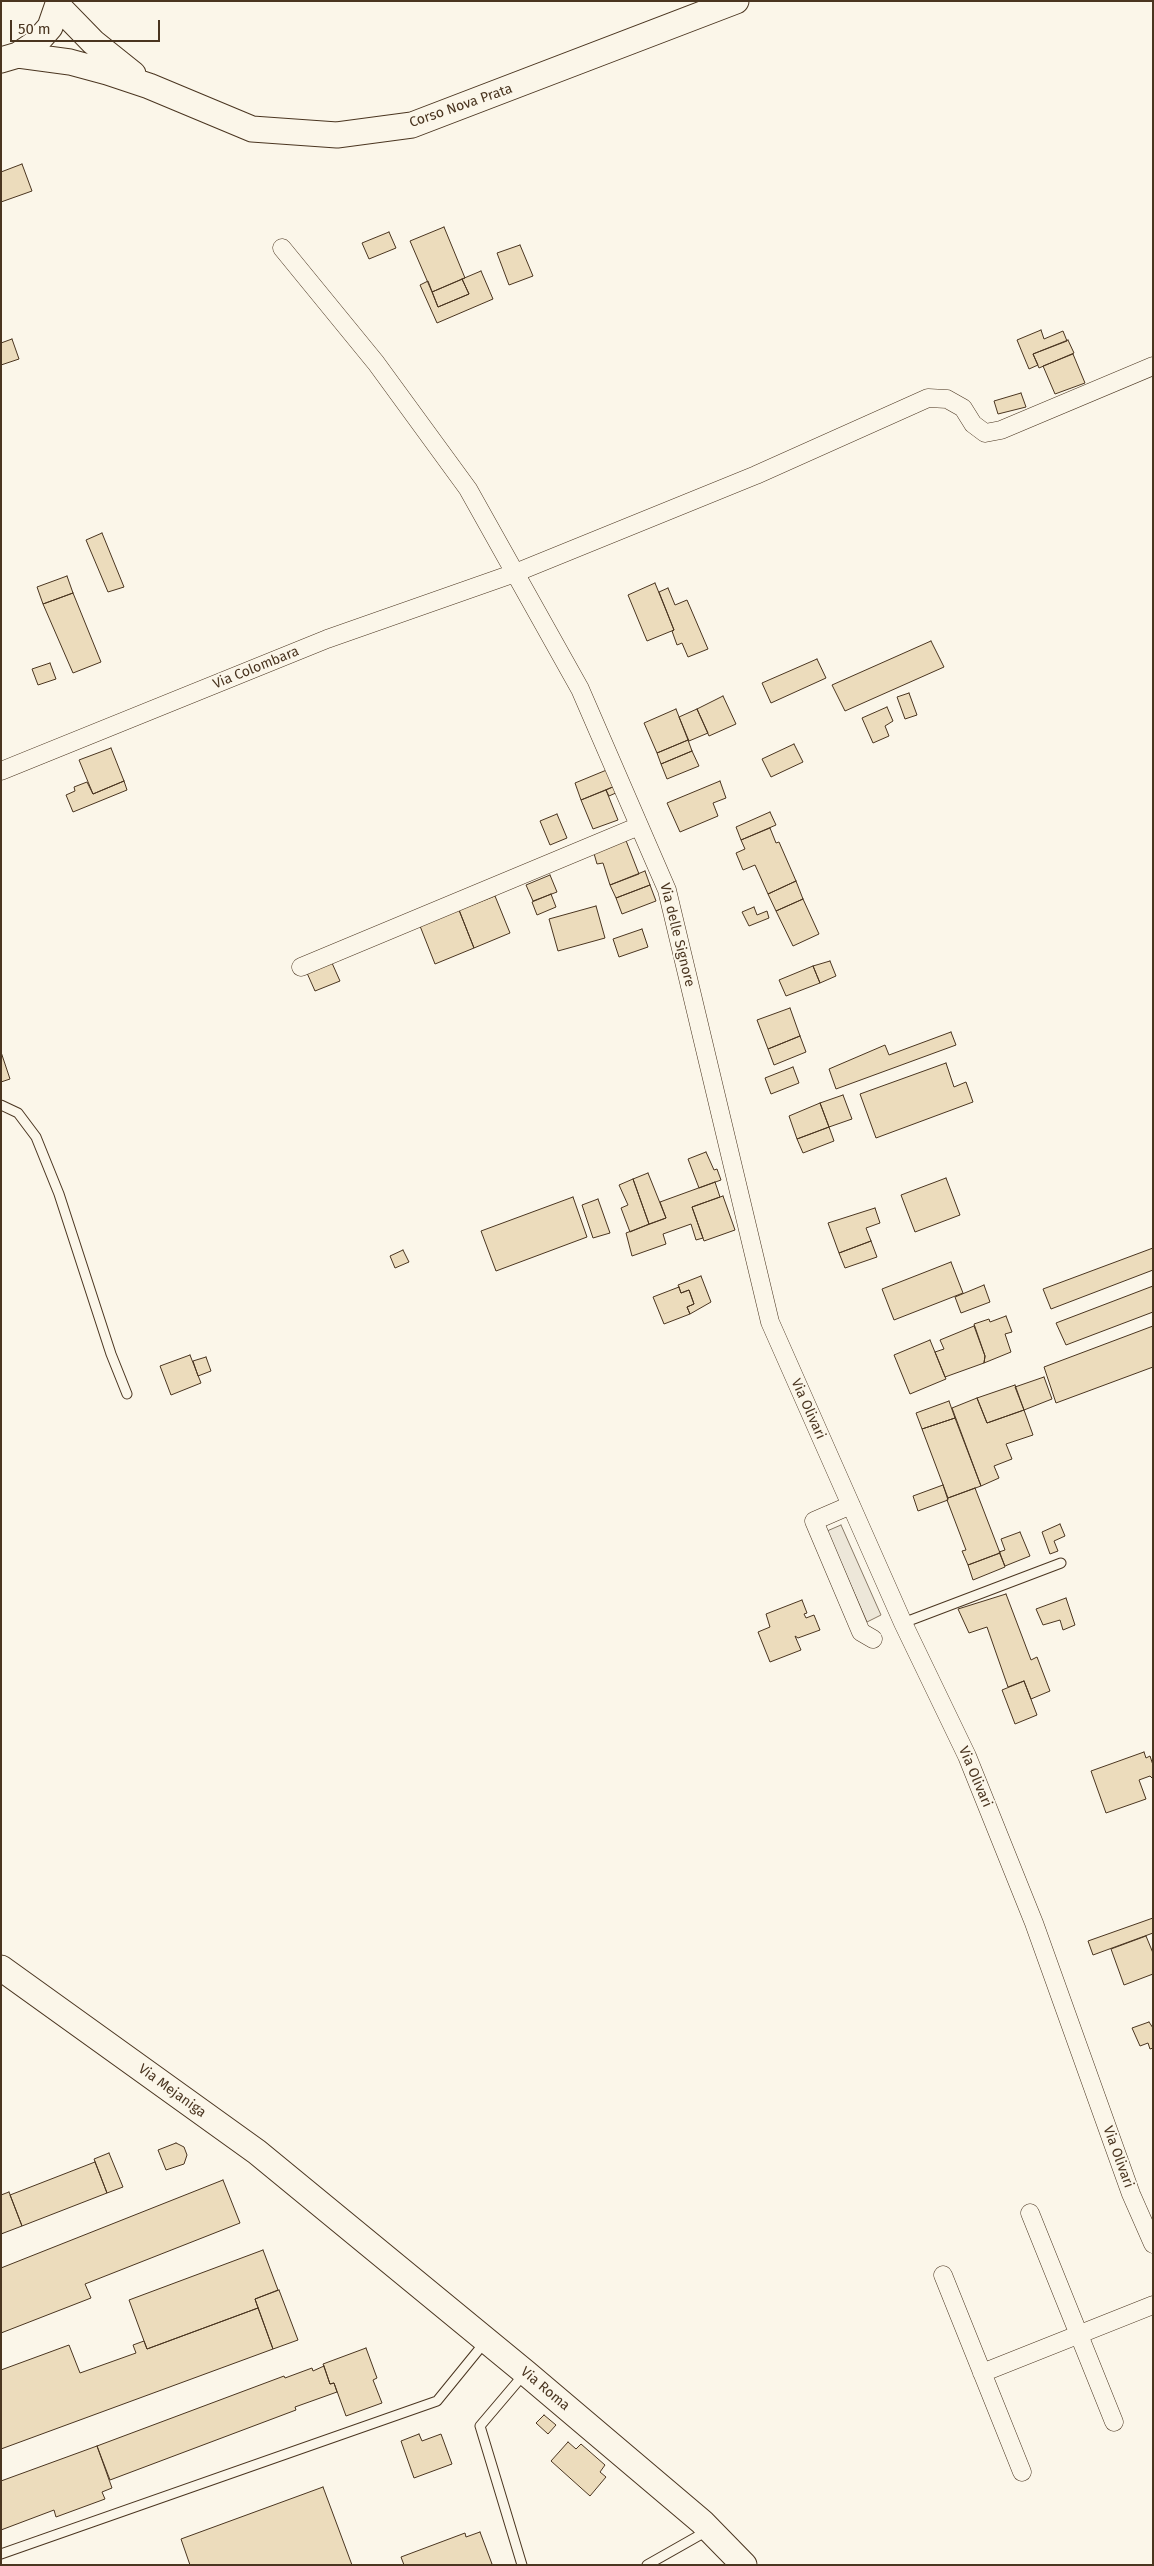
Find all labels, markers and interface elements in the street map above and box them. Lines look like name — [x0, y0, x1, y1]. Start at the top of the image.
scale bar — [12, 10, 162, 42]
text: 50 m — [18, 20, 51, 38]
street label: Corso Nova Prata — [407, 80, 515, 132]
street label: Via Colombara — [211, 643, 301, 693]
street label: Via delle Signore — [656, 881, 698, 989]
street label: Via Olivari — [787, 1376, 829, 1442]
street label: Via Olivari — [955, 1744, 995, 1810]
street label: Via Mejaniga — [135, 2061, 209, 2121]
street label: Via Olivari — [1099, 2124, 1137, 2190]
street label: Via Roma — [517, 2364, 573, 2414]

